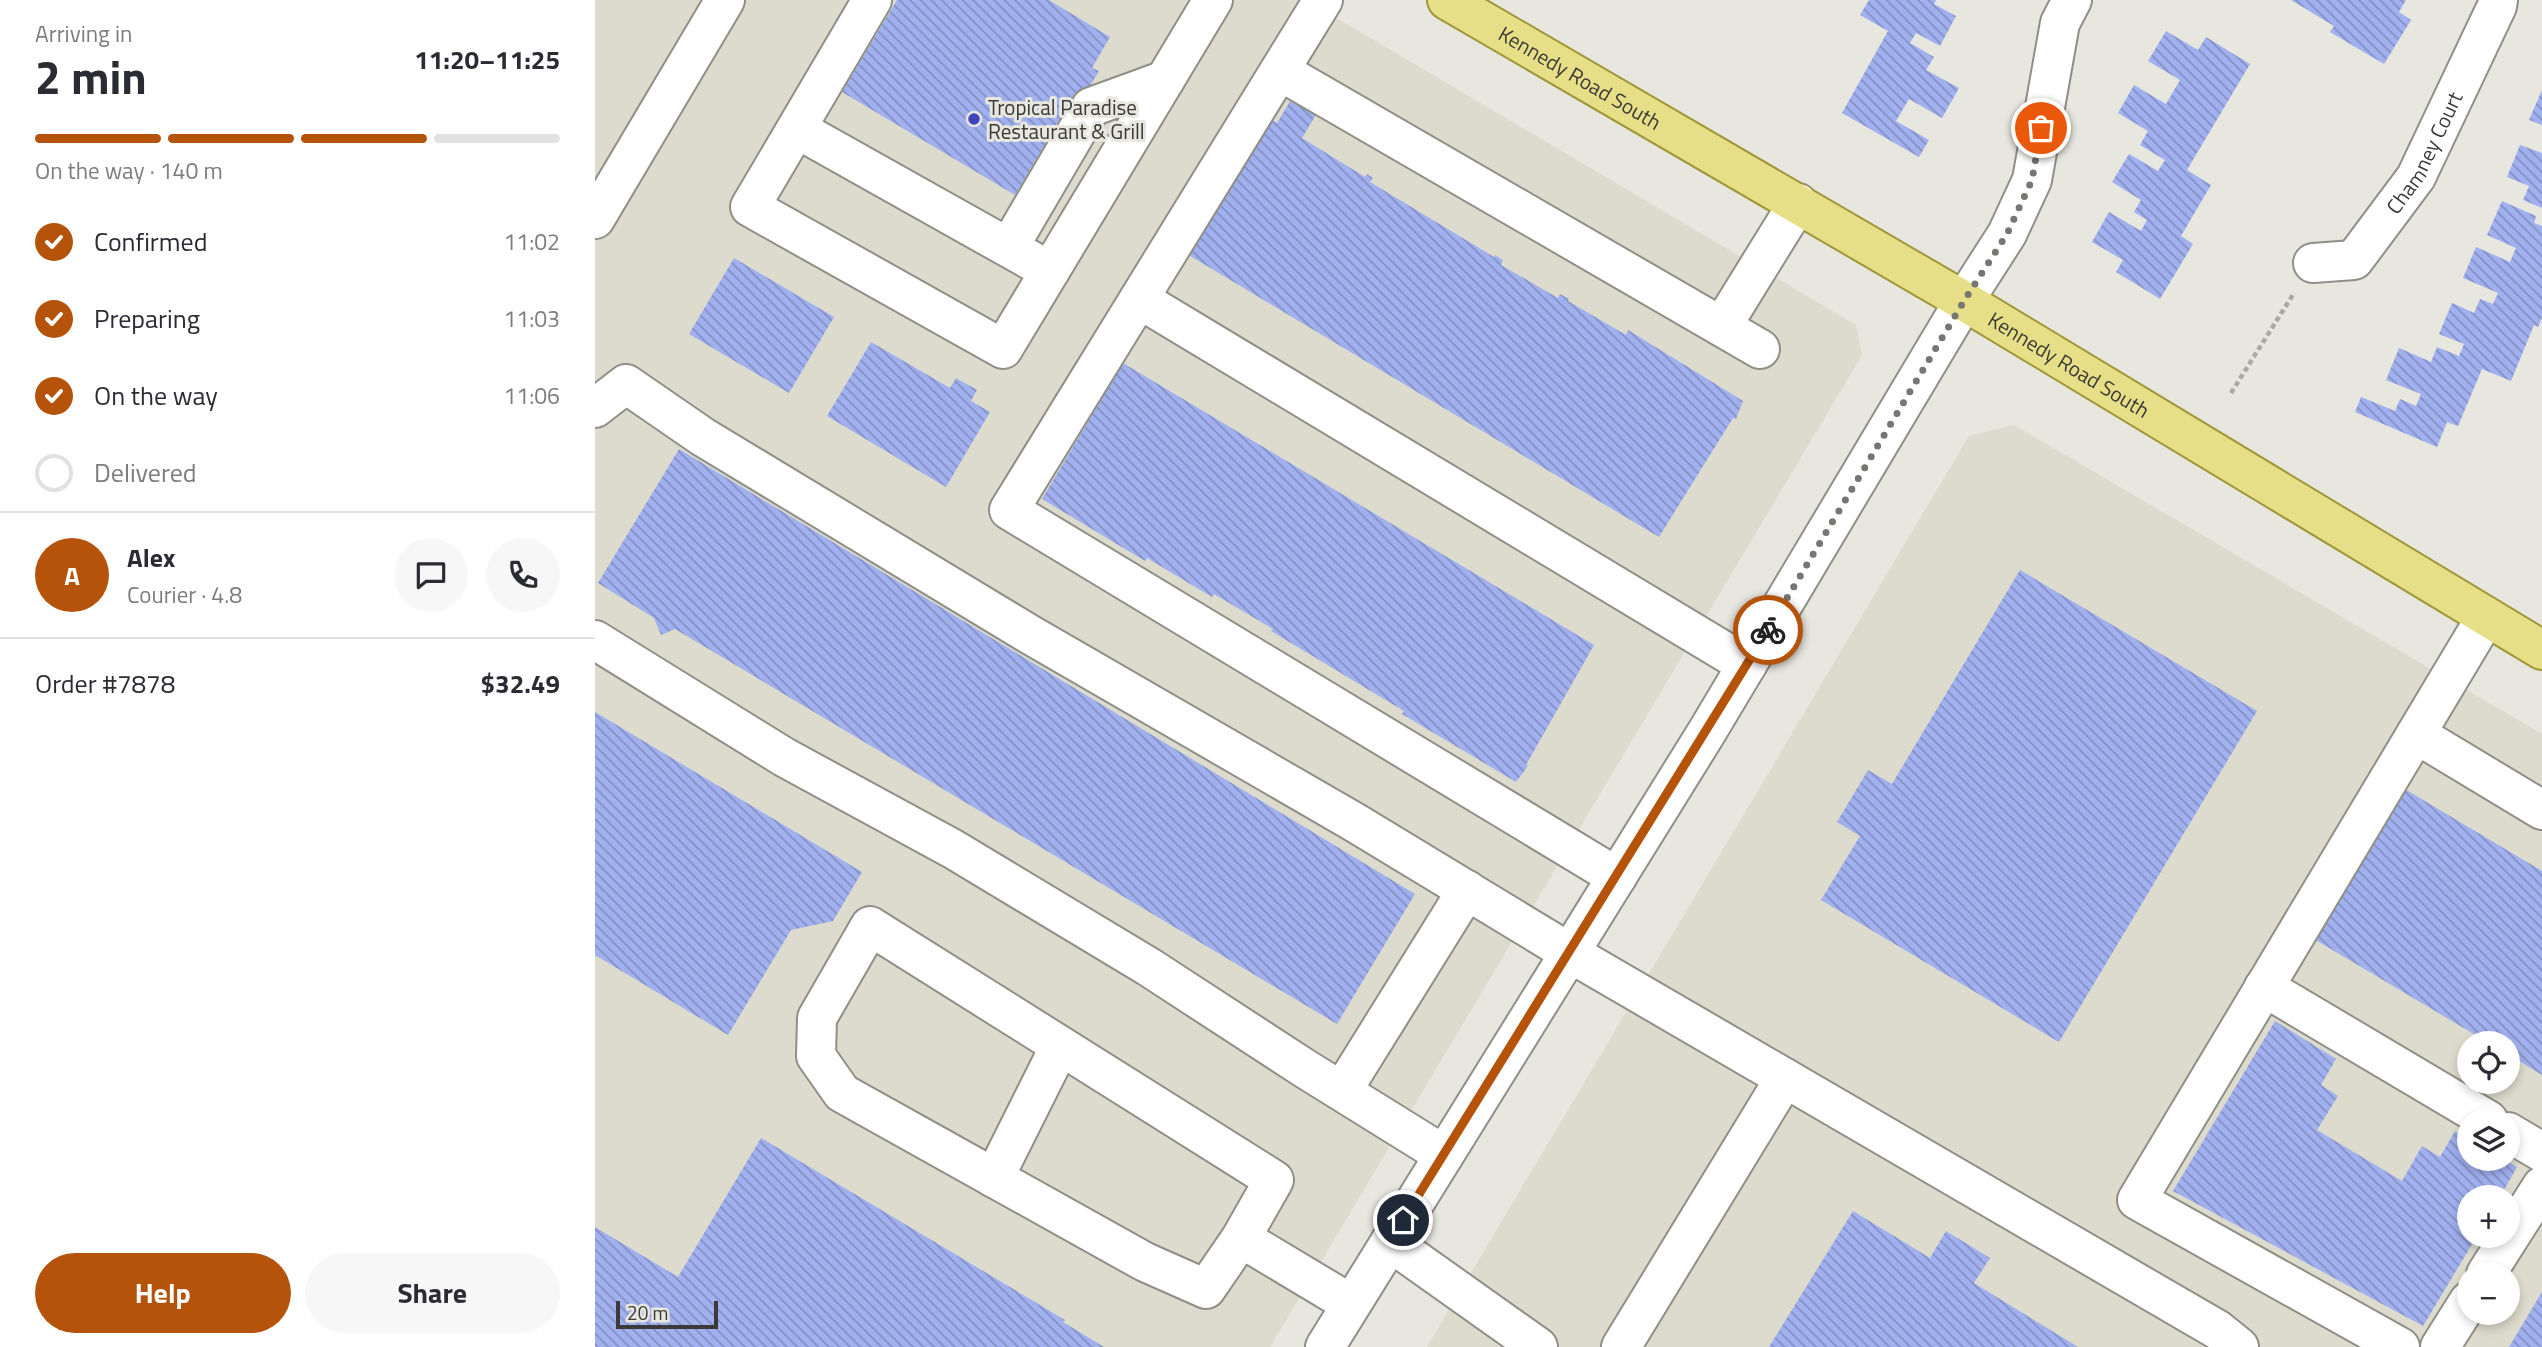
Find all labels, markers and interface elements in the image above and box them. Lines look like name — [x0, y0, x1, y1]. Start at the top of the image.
text: Arriving in — [35, 16, 132, 51]
street label: Kennedy Road South — [1493, 17, 1668, 138]
text: 11:20–11:25 — [414, 40, 560, 79]
text: 2 min — [35, 42, 147, 112]
street label: Chamney Court — [2378, 86, 2471, 221]
place label: Tropical Paradise Restaurant & Grill — [988, 91, 1145, 147]
pin — [2011, 98, 2071, 158]
icon: bag — [2022, 109, 2060, 147]
marker: Tropical Paradise Restaurant & Grill — [966, 111, 982, 127]
text: On the way · 140 m — [35, 153, 223, 188]
text: Confirmed — [94, 222, 208, 261]
icon: check — [35, 223, 73, 261]
text: 11:02 — [503, 224, 560, 259]
text: Preparing — [94, 299, 200, 338]
icon: check — [35, 300, 73, 338]
text: 11:03 — [503, 301, 560, 336]
street label: Kennedy Road South — [1982, 303, 2156, 426]
text: On the way — [94, 376, 218, 415]
icon: check — [35, 377, 73, 415]
text: 11:06 — [503, 378, 560, 413]
text: Delivered — [94, 453, 197, 492]
text: Alex — [127, 538, 175, 577]
button: chat — [394, 538, 468, 612]
button: phone — [486, 538, 560, 612]
text: A — [64, 556, 80, 595]
text: Courier · 4.8 — [127, 577, 242, 612]
courier — [1733, 595, 1803, 665]
icon: bike — [1749, 611, 1787, 649]
text: Order #7878 — [35, 664, 175, 703]
text: $32.49 — [481, 664, 560, 703]
map controls — [2457, 1031, 2520, 1325]
button: locate — [2457, 1031, 2520, 1094]
button: layers — [2457, 1108, 2520, 1171]
button: + — [2457, 1185, 2520, 1248]
pin — [1373, 1190, 1433, 1250]
icon: home — [1384, 1201, 1422, 1239]
button: Help — [35, 1253, 291, 1333]
button: Share — [305, 1253, 560, 1333]
button: − — [2457, 1262, 2520, 1325]
scale bar — [616, 1298, 717, 1330]
text: 20 m — [627, 1298, 668, 1327]

